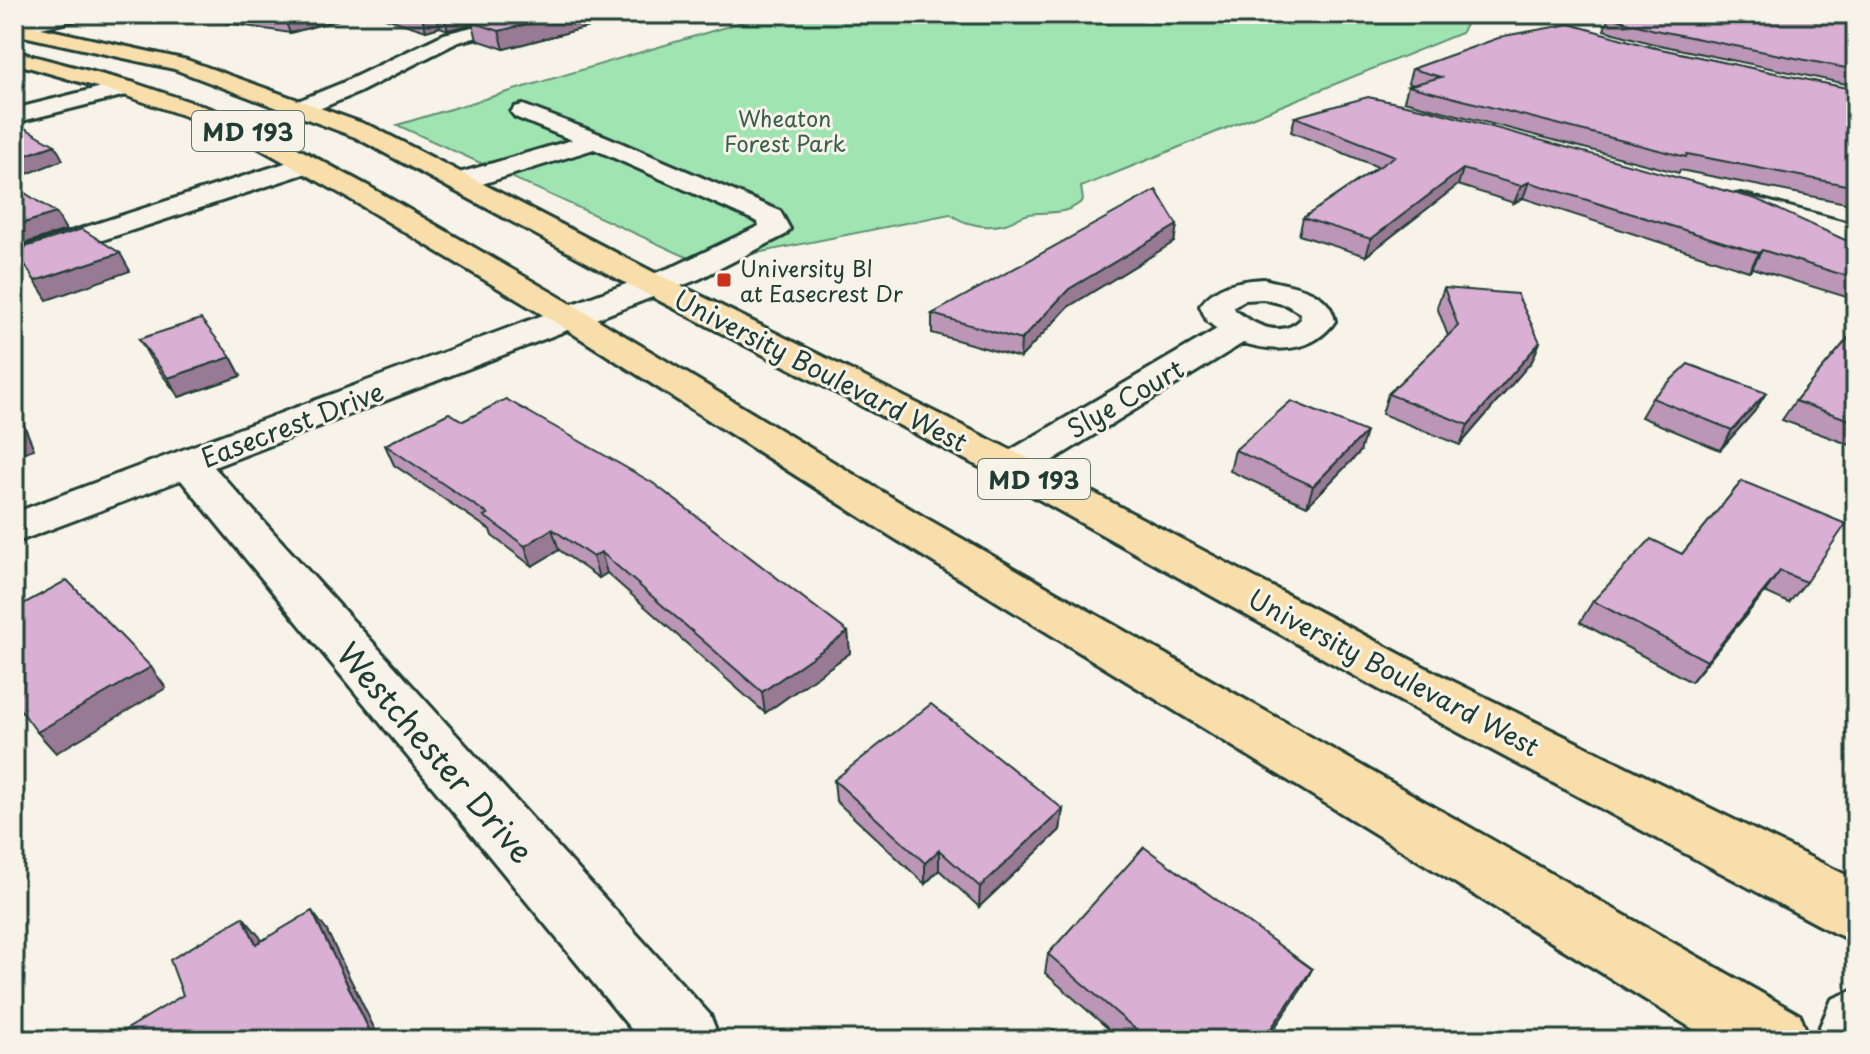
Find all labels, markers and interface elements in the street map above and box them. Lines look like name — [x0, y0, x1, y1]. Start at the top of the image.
park label: Wheaton Forest Park — [724, 101, 846, 159]
road number: MD 193 — [192, 111, 304, 151]
place label: University Bl at Easecrest Dr — [740, 251, 903, 309]
marker: University Bl at Easecrest Dr — [715, 271, 733, 289]
street label: University Boulevard West — [667, 279, 975, 461]
street label: Slye Court — [1059, 349, 1191, 447]
street label: Easecrest Drive — [195, 371, 389, 477]
road number: MD 193 — [978, 459, 1090, 499]
street label: University Boulevard West — [1241, 579, 1547, 765]
street label: Westchester Drive — [326, 631, 546, 873]

